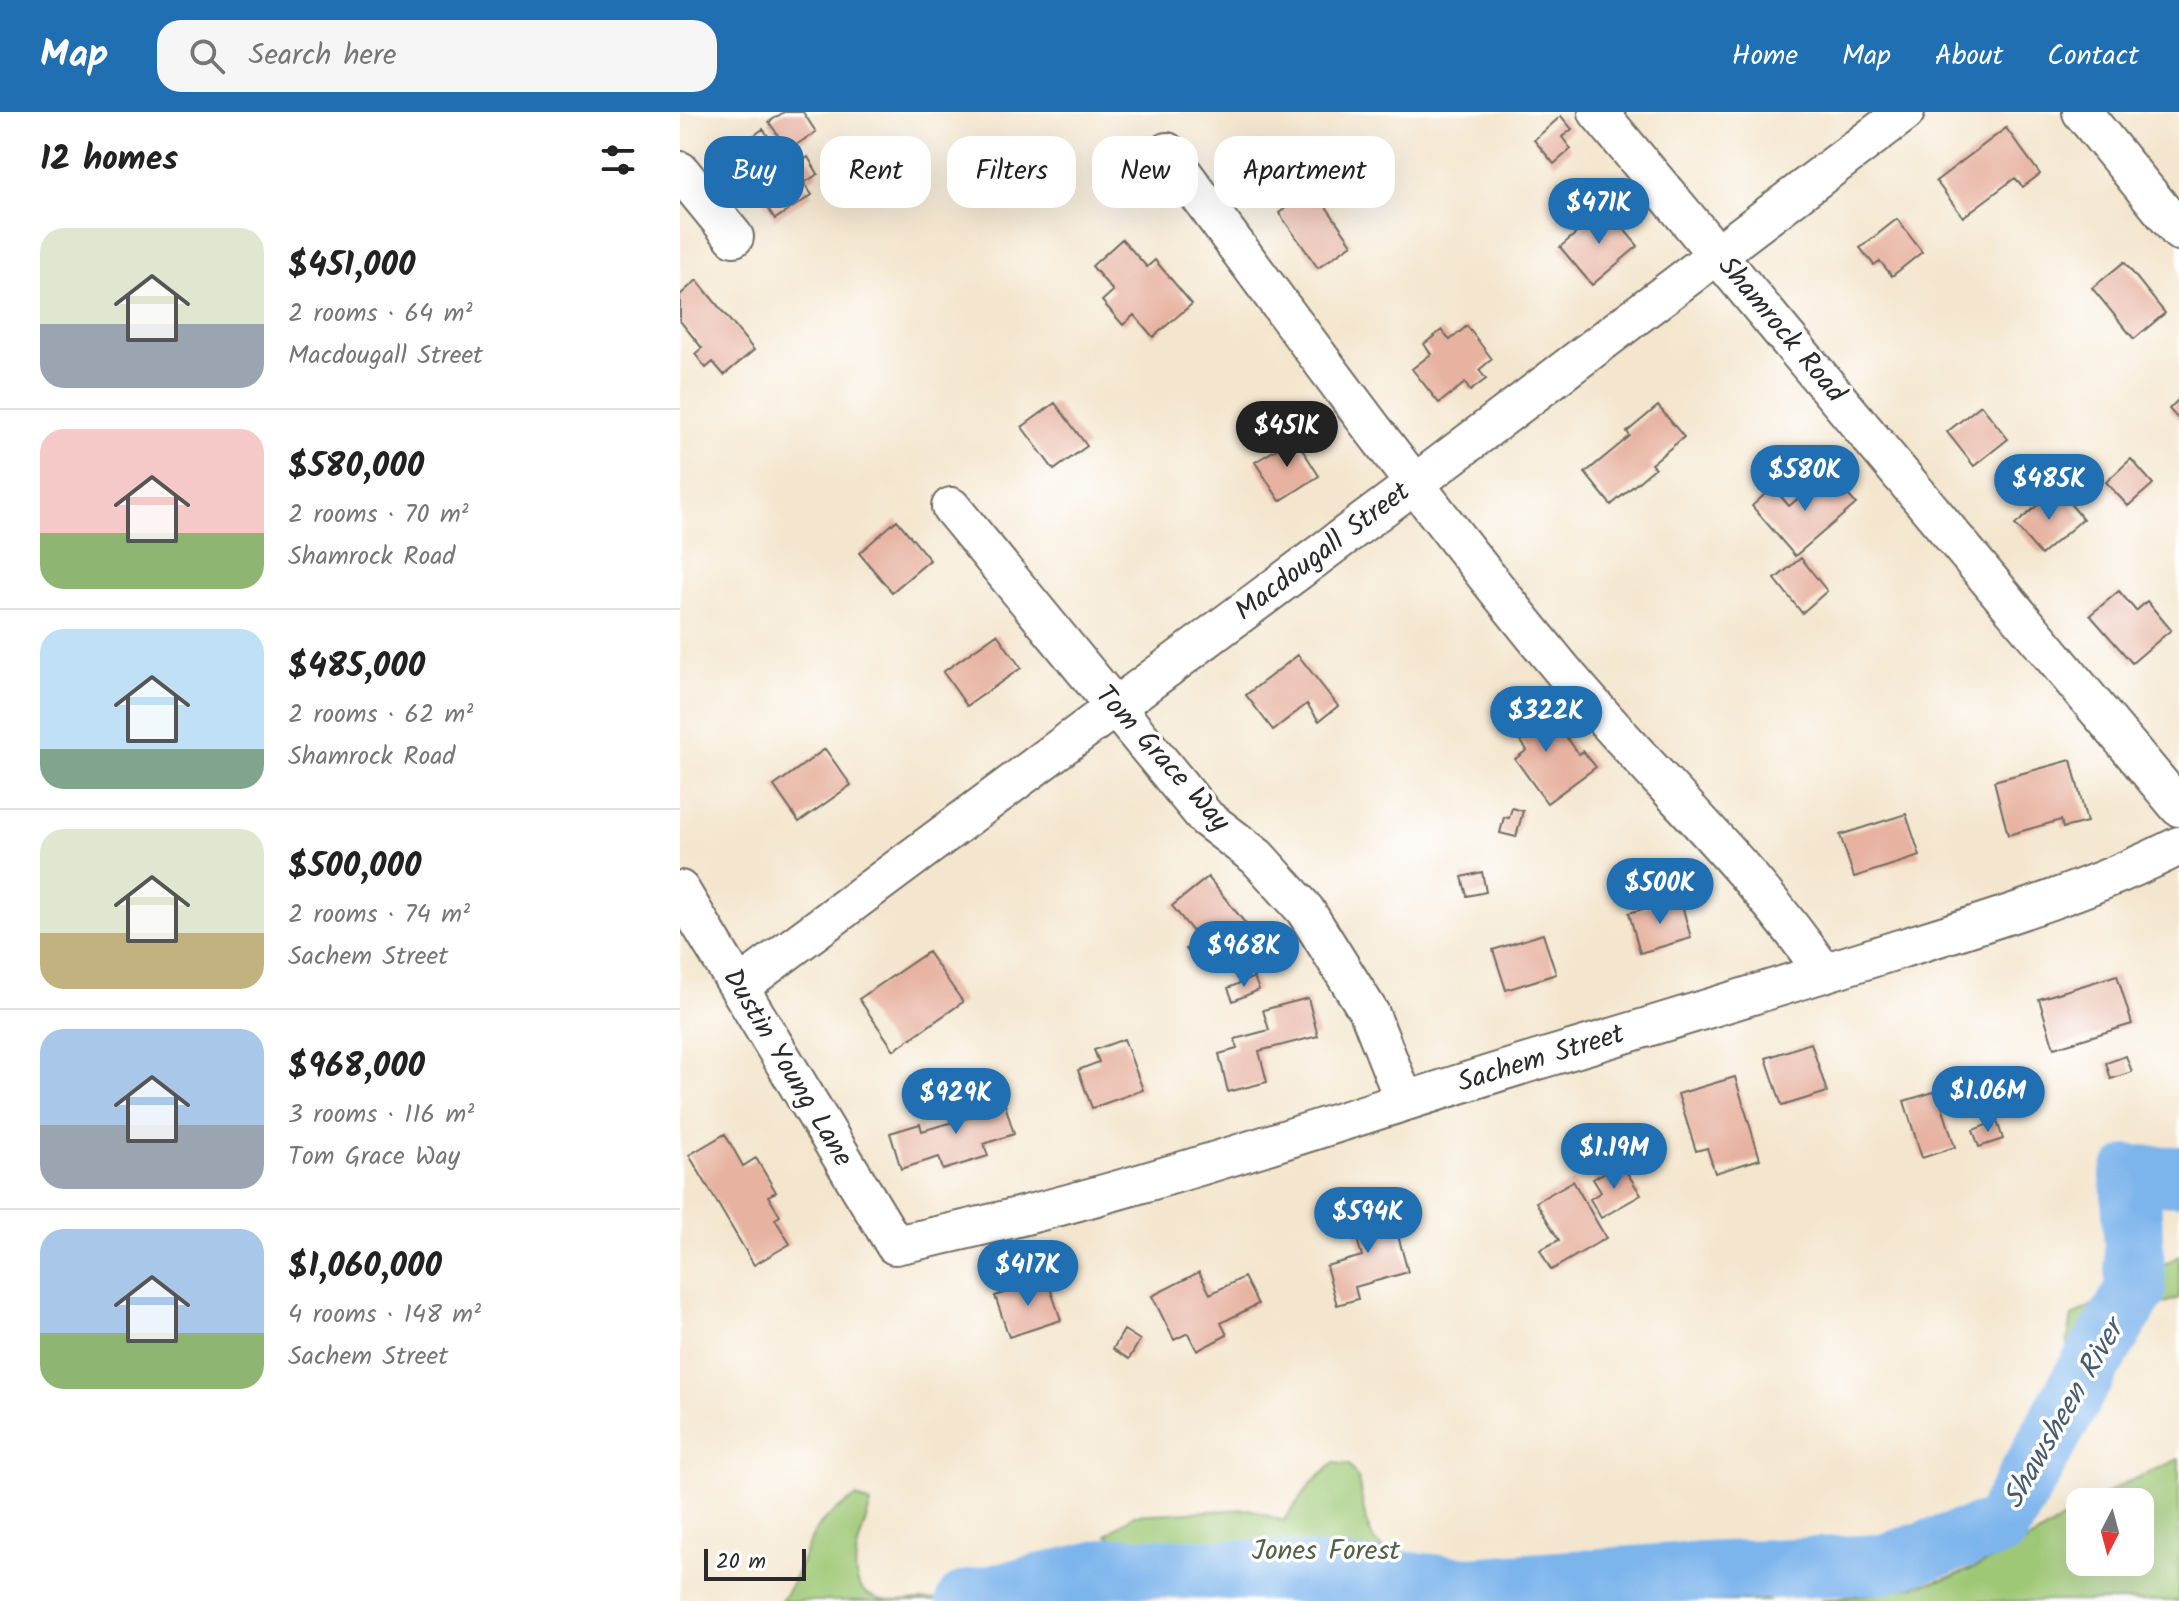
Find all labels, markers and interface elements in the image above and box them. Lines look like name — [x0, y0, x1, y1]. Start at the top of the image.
search box — [157, 20, 717, 92]
text: Map — [40, 26, 109, 86]
text: Search here — [249, 32, 396, 80]
icon: search — [185, 34, 229, 78]
text: Home — [1732, 34, 1798, 79]
text: Map — [1842, 34, 1891, 79]
text: About — [1935, 34, 2003, 79]
text: Contact — [2047, 34, 2139, 79]
text: 12 homes — [40, 133, 178, 187]
chip: Buy — [704, 136, 804, 208]
chip: Rent — [820, 136, 931, 208]
chip: Filters — [947, 136, 1076, 208]
chip: New — [1092, 136, 1198, 208]
chip: Apartment — [1214, 136, 1395, 208]
icon: filters — [596, 138, 640, 182]
pin: $471K — [1543, 178, 1655, 246]
text: $471K — [1566, 183, 1632, 225]
text: $451,000 — [288, 239, 415, 293]
street label: Shamrock Road — [1706, 247, 1857, 414]
icon: home — [104, 260, 200, 356]
text: 2 rooms · 64 m² — [288, 293, 472, 335]
text: Macdougall Street — [288, 335, 483, 377]
pin: $451K — [1231, 401, 1343, 469]
text: $451K — [1254, 406, 1320, 448]
text: $580,000 — [288, 440, 424, 494]
pin: $580K — [1749, 445, 1861, 513]
text: $580K — [1769, 450, 1841, 492]
pin: $485K — [1993, 454, 2105, 522]
text: $485K — [2012, 459, 2086, 501]
icon: home — [104, 461, 200, 557]
street label: Macdougall Street — [1226, 470, 1421, 633]
text: 2 rooms · 70 m² — [288, 494, 469, 536]
text: Shamrock Road — [288, 536, 455, 578]
text: $485,000 — [288, 640, 425, 694]
icon: home — [104, 661, 200, 757]
street label: Tom Grace Way — [1083, 675, 1241, 843]
pin: $322K — [1490, 686, 1602, 754]
text: $322K — [1508, 691, 1584, 733]
text: 2 rooms · 62 m² — [288, 694, 473, 736]
text: Shamrock Road — [288, 736, 455, 778]
text: $500,000 — [288, 840, 421, 894]
pin: $500K — [1604, 858, 1716, 926]
icon: home — [104, 861, 200, 957]
text: $500K — [1625, 863, 1695, 905]
text: 2 rooms · 74 m² — [288, 894, 470, 936]
pin: $968K — [1188, 921, 1300, 989]
text: $968K — [1207, 926, 1281, 968]
text: Sachem Street — [288, 936, 448, 978]
street label: Dustin Young Lane — [710, 960, 864, 1176]
street label: Sachem Street — [1452, 1012, 1631, 1106]
text: $968,000 — [288, 1040, 425, 1094]
icon: home — [104, 1061, 200, 1157]
pin: $1.06M — [1923, 1066, 2053, 1134]
pin: $929K — [900, 1068, 1012, 1136]
text: $1.06M — [1950, 1071, 2026, 1113]
text: $929K — [920, 1073, 992, 1115]
text: 3 rooms · 116 m² — [288, 1094, 474, 1136]
pin: $1.19M — [1549, 1123, 1679, 1191]
text: $1.19M — [1579, 1128, 1649, 1170]
text: Tom Grace Way — [288, 1136, 460, 1178]
pin: $594K — [1312, 1187, 1424, 1255]
text: $594K — [1332, 1192, 1404, 1234]
text: $1,060,000 — [288, 1240, 442, 1294]
pin: $417K — [972, 1240, 1084, 1308]
text: $417K — [995, 1245, 1061, 1287]
icon: home — [104, 1261, 200, 1357]
text: 4 rooms · 148 m² — [288, 1294, 481, 1336]
water label: Shawsheen River — [1990, 1306, 2141, 1518]
text: Sachem Street — [288, 1336, 448, 1378]
north arrow — [2066, 1488, 2154, 1576]
map controls — [2066, 1488, 2154, 1576]
park label: Jones Forest — [1252, 1529, 1401, 1574]
scale bar — [704, 1545, 806, 1581]
text: 20 m — [716, 1545, 766, 1580]

